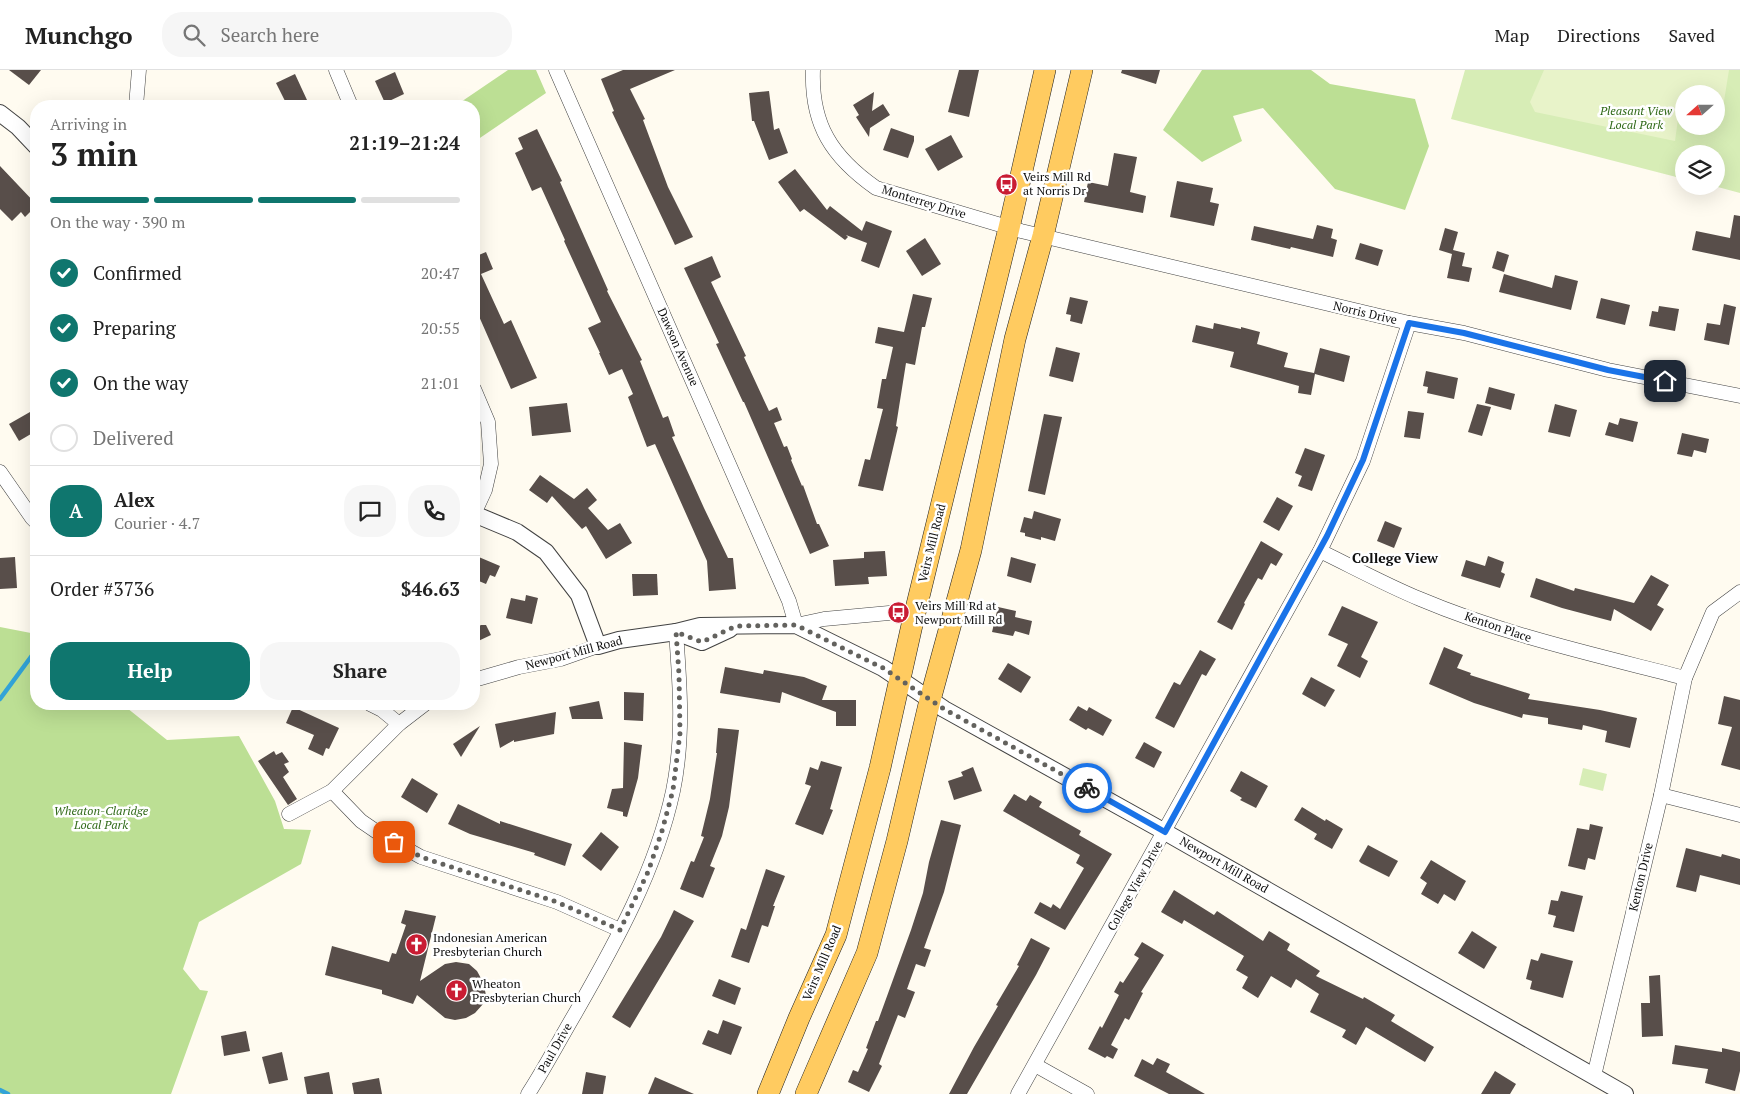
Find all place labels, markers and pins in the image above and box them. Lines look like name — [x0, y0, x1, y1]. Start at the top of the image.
place label: Veirs Mill Rd at Norris Dr — [1023, 169, 1091, 198]
bus stop icon: Veirs Mill Rd at Norris Dr — [995, 172, 1019, 196]
pin — [1644, 360, 1686, 402]
place label: Veirs Mill Rd at Newport Mill Rd — [915, 598, 1003, 627]
bus stop icon: Veirs Mill Rd at Newport Mill Rd — [887, 601, 911, 625]
pin — [373, 821, 415, 863]
place label: Indonesian American Presbyterian Church — [433, 930, 547, 959]
church icon: Indonesian American Presbyterian Church — [405, 933, 429, 957]
place label: Wheaton Presbyterian Church — [472, 976, 581, 1005]
church icon: Wheaton Presbyterian Church — [444, 979, 468, 1003]

